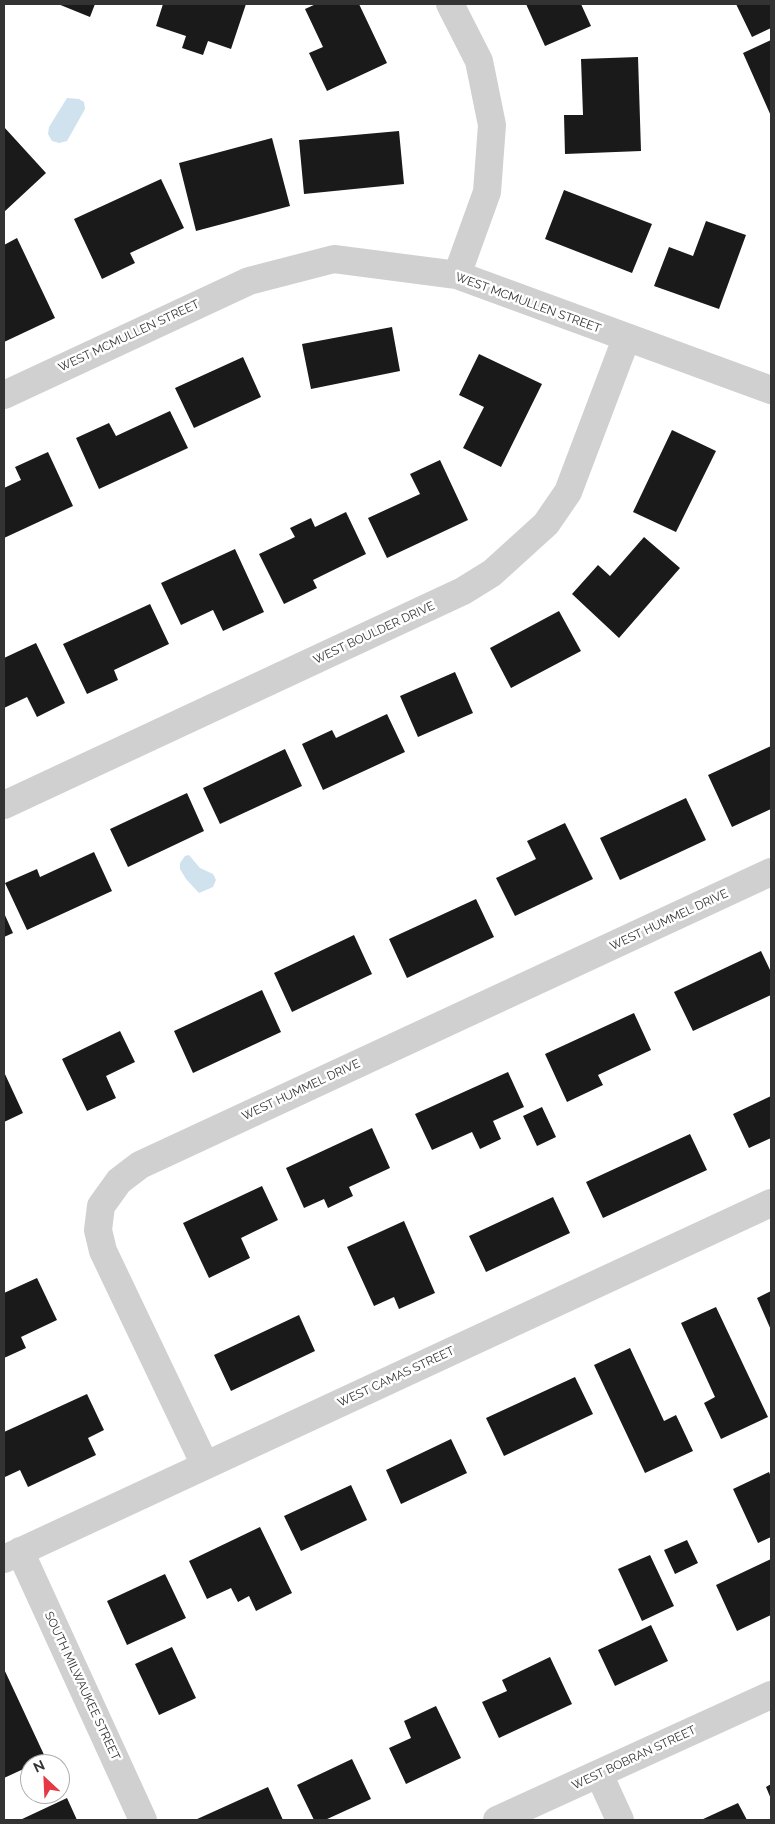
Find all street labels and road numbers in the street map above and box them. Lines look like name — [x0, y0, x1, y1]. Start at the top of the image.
street label: WEST MCMULLEN STREET — [453, 270, 603, 336]
street label: WEST MCMULLEN STREET — [56, 297, 202, 375]
street label: WEST BOULDER DRIVE — [311, 599, 437, 667]
street label: WEST HUMMEL DRIVE — [608, 886, 730, 954]
street label: WEST HUMMEL DRIVE — [240, 1056, 362, 1124]
street label: WEST CAMAS STREET — [335, 1344, 457, 1410]
street label: SOUTH MILWAUKEE STREET — [41, 1609, 123, 1763]
street label: WEST BOBRAN STREET — [570, 1723, 698, 1793]

